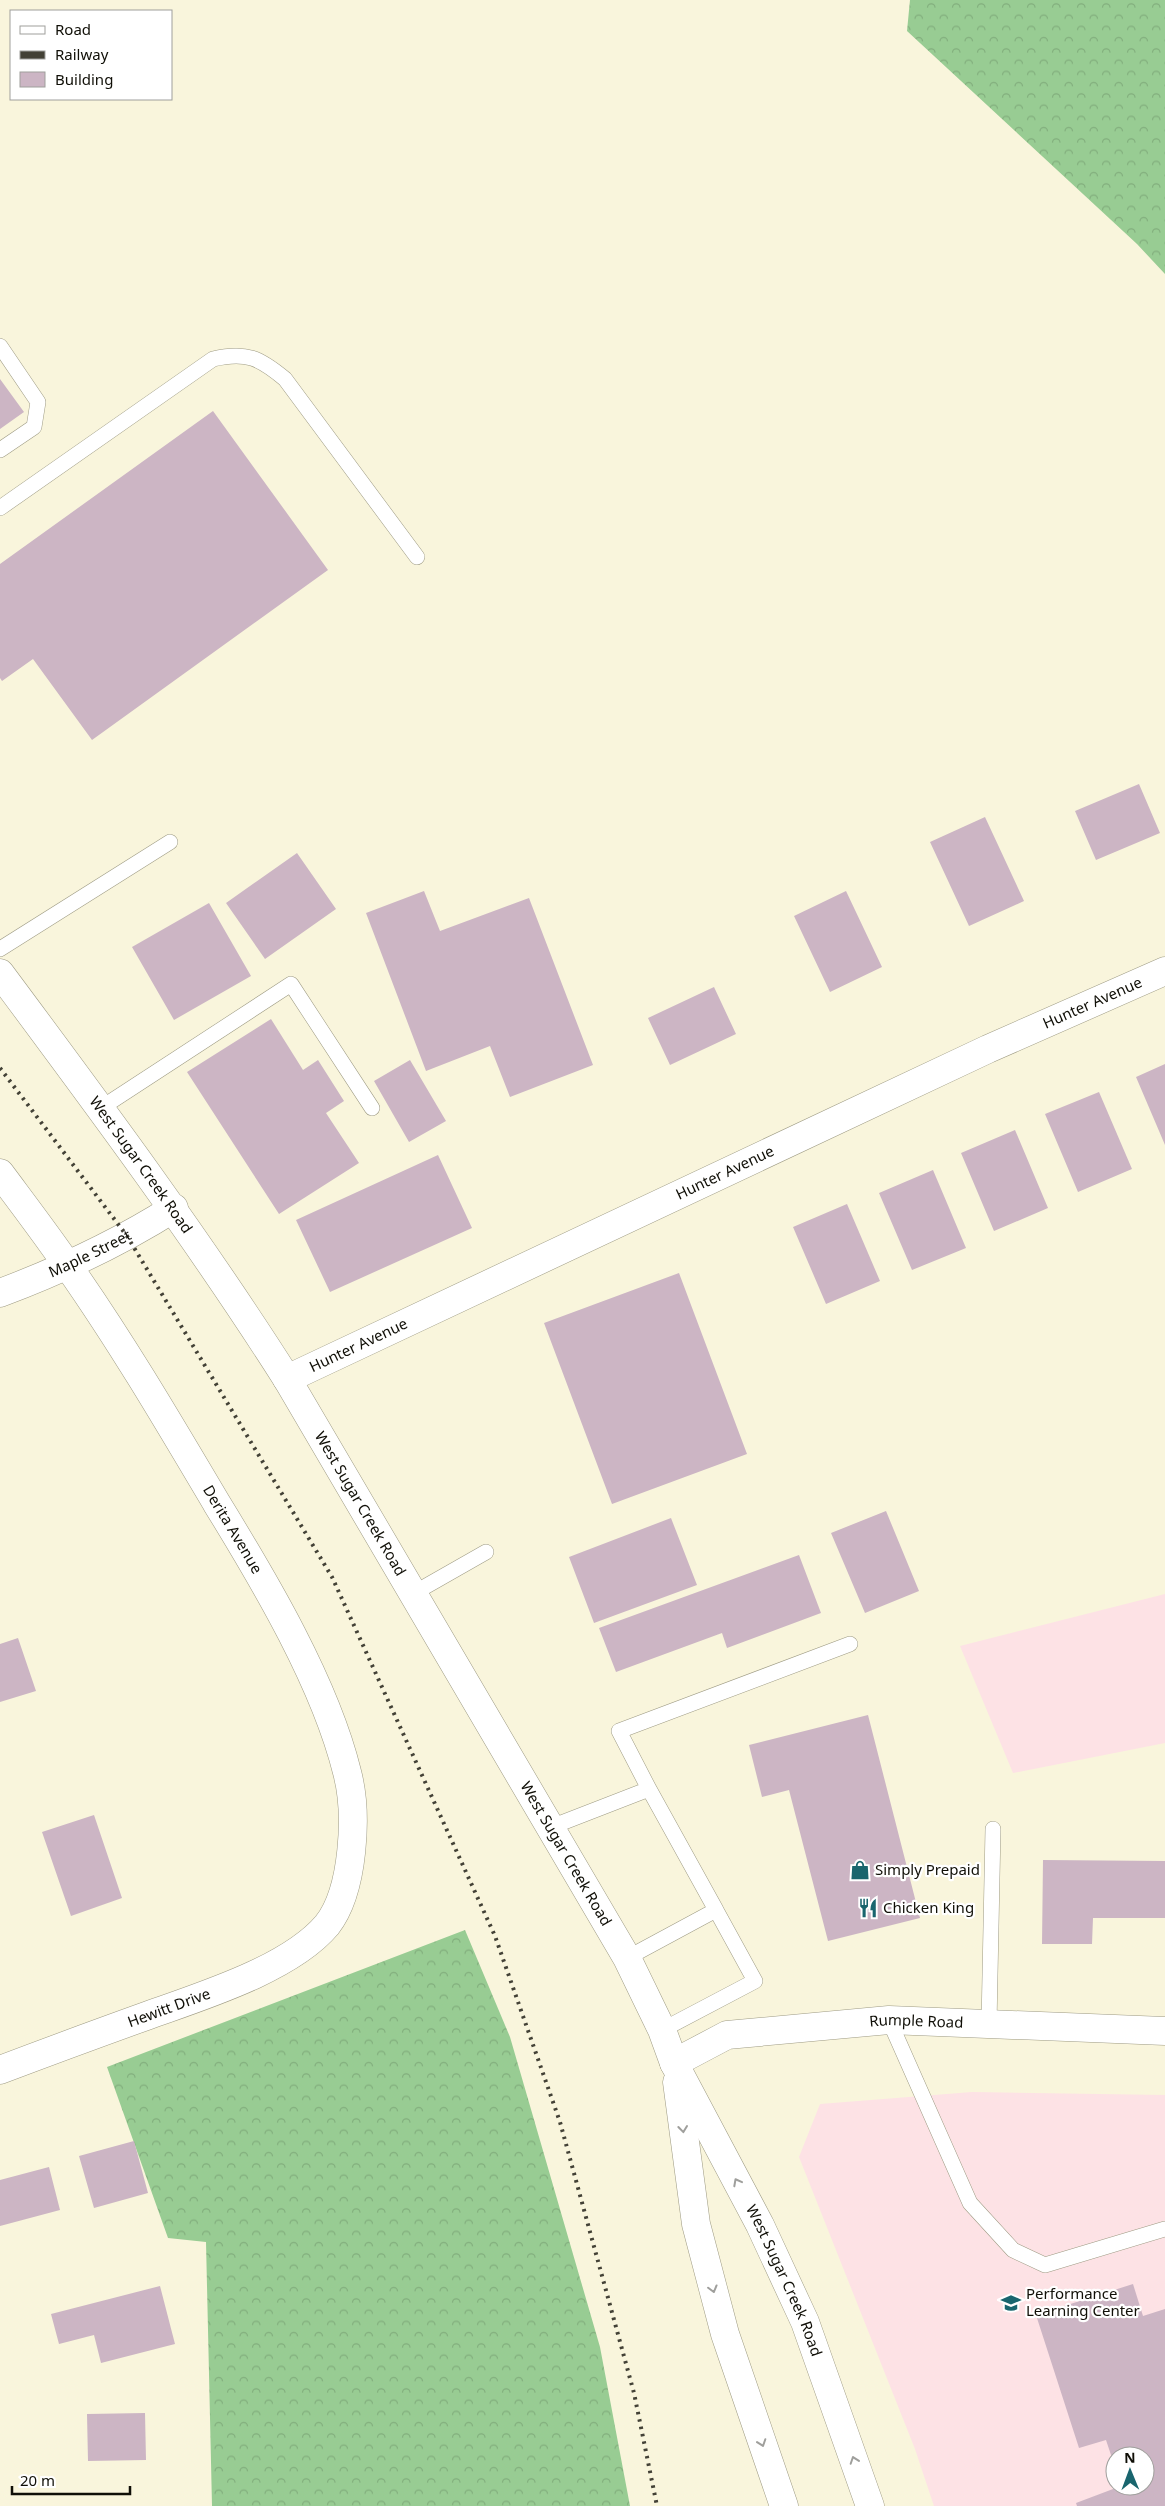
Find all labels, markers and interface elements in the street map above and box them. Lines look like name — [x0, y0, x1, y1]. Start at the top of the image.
legend — [10, 10, 172, 100]
text: Road — [55, 19, 91, 39]
text: Railway — [55, 44, 109, 64]
text: Building — [55, 69, 113, 89]
street label: Hunter Avenue — [1039, 971, 1145, 1033]
street label: West Sugar Creek Road — [86, 1092, 198, 1237]
street label: Hunter Avenue — [672, 1140, 777, 1204]
street label: Maple Street — [45, 1224, 135, 1281]
street label: Hunter Avenue — [306, 1313, 410, 1376]
street label: West Sugar Creek Road — [311, 1427, 411, 1579]
street label: Derita Avenue — [199, 1481, 268, 1577]
street label: West Sugar Creek Road — [517, 1777, 617, 1929]
shop icon: Simply Prepaid — [849, 1859, 871, 1881]
place label: Simply Prepaid — [875, 1859, 980, 1879]
restaurant icon: Chicken King — [857, 1897, 879, 1919]
place label: Chicken King — [883, 1897, 974, 1917]
street label: Hewitt Drive — [124, 1983, 213, 2031]
street label: Rumple Road — [868, 2009, 964, 2032]
one-way arrow — [677, 2125, 688, 2133]
one-way arrow — [733, 2178, 743, 2187]
street label: West Sugar Creek Road — [742, 2201, 827, 2359]
place label: Performance Learning Center — [1026, 2283, 1140, 2320]
one-way arrow — [707, 2284, 717, 2292]
school or university icon: Performance Learning Center — [1000, 2292, 1022, 2314]
one-way arrow — [756, 2438, 766, 2447]
north arrow — [1105, 2446, 1155, 2496]
text: N — [1124, 2448, 1136, 2467]
one-way arrow — [850, 2456, 860, 2465]
scale bar — [12, 2464, 130, 2496]
text: 20 m — [20, 2470, 55, 2490]

